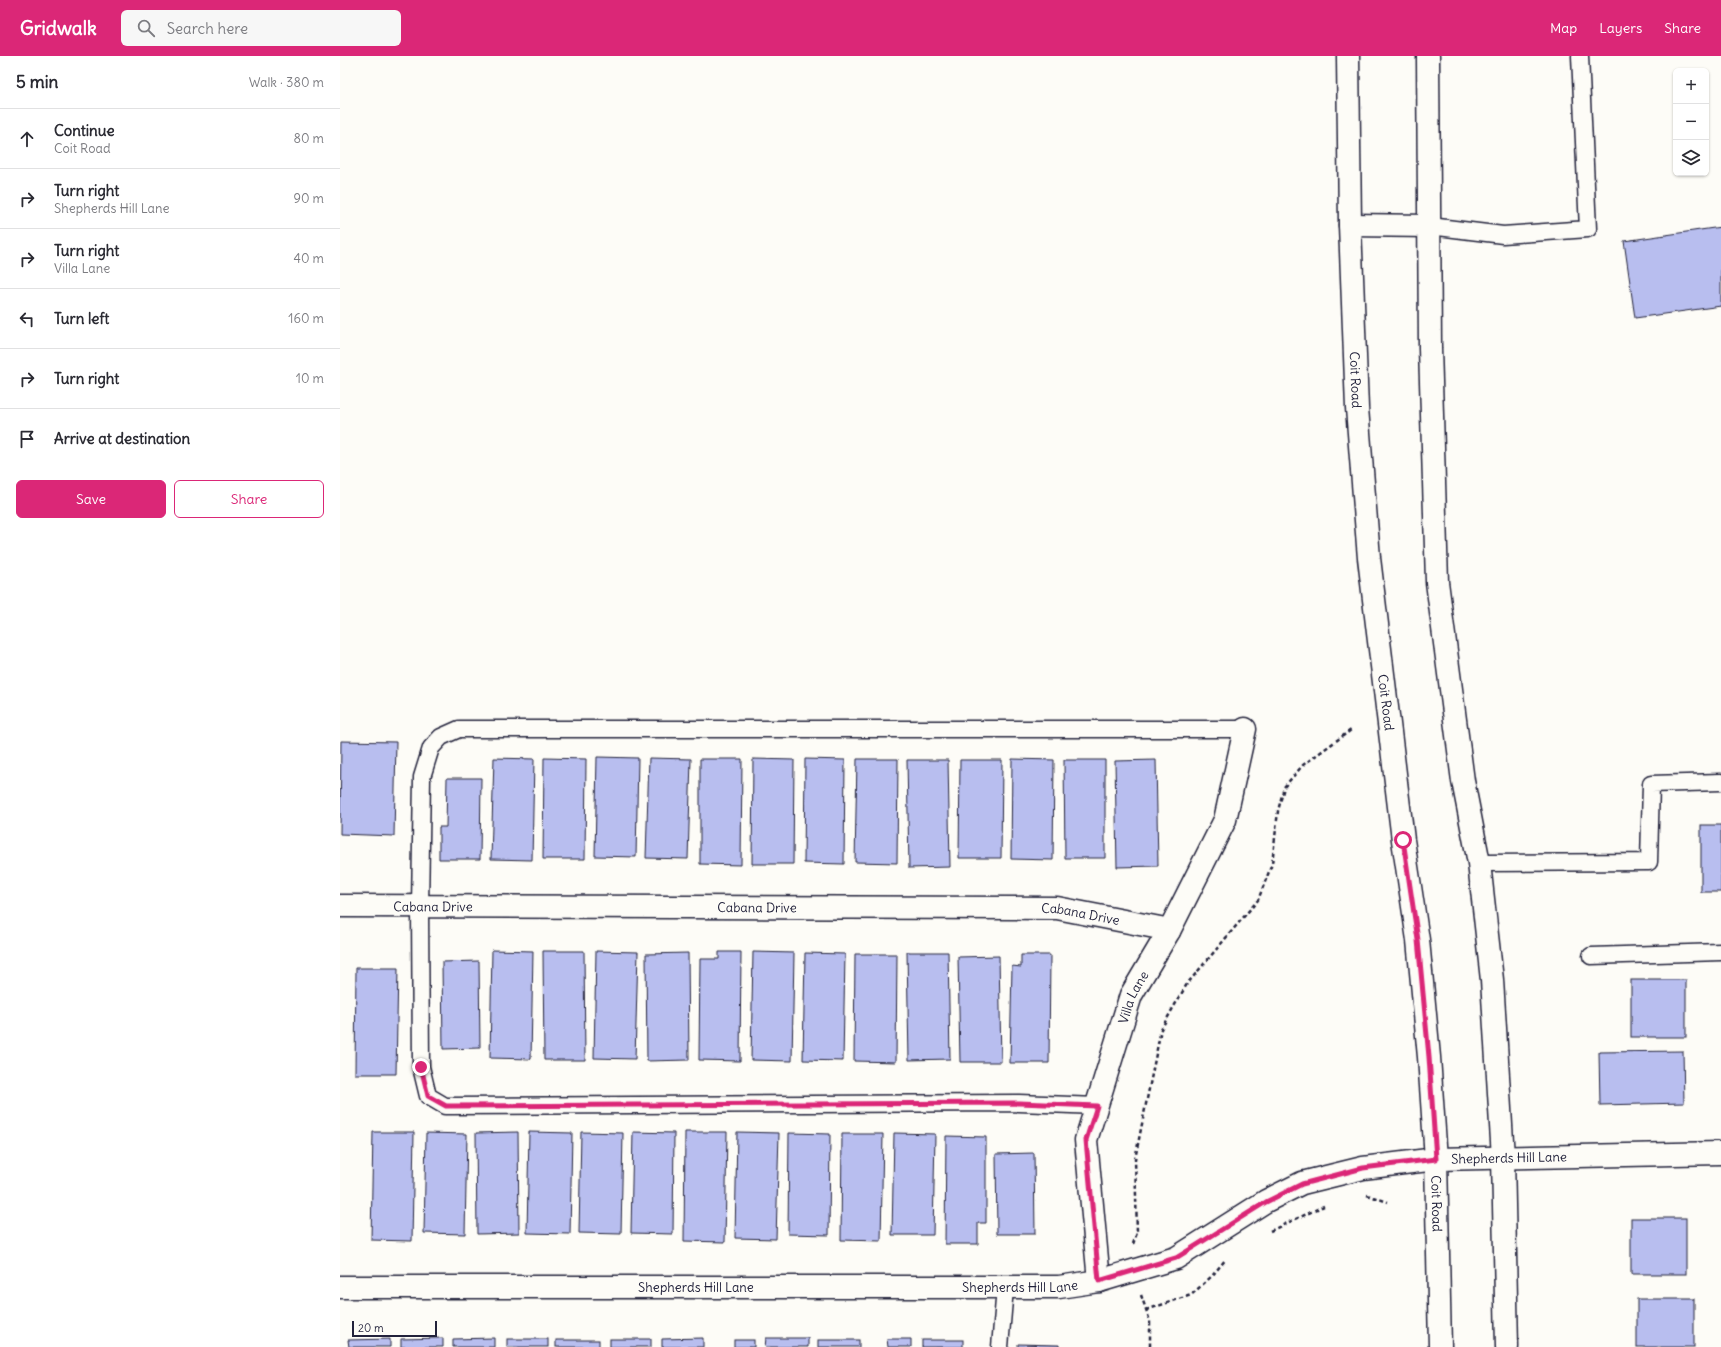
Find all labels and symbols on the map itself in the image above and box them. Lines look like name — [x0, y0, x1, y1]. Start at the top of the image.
street label: Coit Road — [1346, 351, 1366, 409]
street label: Coit Road — [1375, 673, 1398, 732]
route start — [1394, 831, 1412, 849]
street label: Cabana Drive — [393, 898, 473, 915]
street label: Cabana Drive — [717, 899, 797, 916]
street label: Cabana Drive — [1041, 899, 1121, 928]
street label: Villa Lane — [1114, 968, 1152, 1026]
route end — [412, 1058, 430, 1076]
street label: Shepherds Hill Lane — [1451, 1148, 1567, 1167]
street label: Coit Road — [1428, 1175, 1446, 1232]
street label: Shepherds Hill Lane — [962, 1276, 1079, 1296]
street label: Shepherds Hill Lane — [638, 1279, 754, 1296]
scale bar — [352, 1319, 437, 1338]

